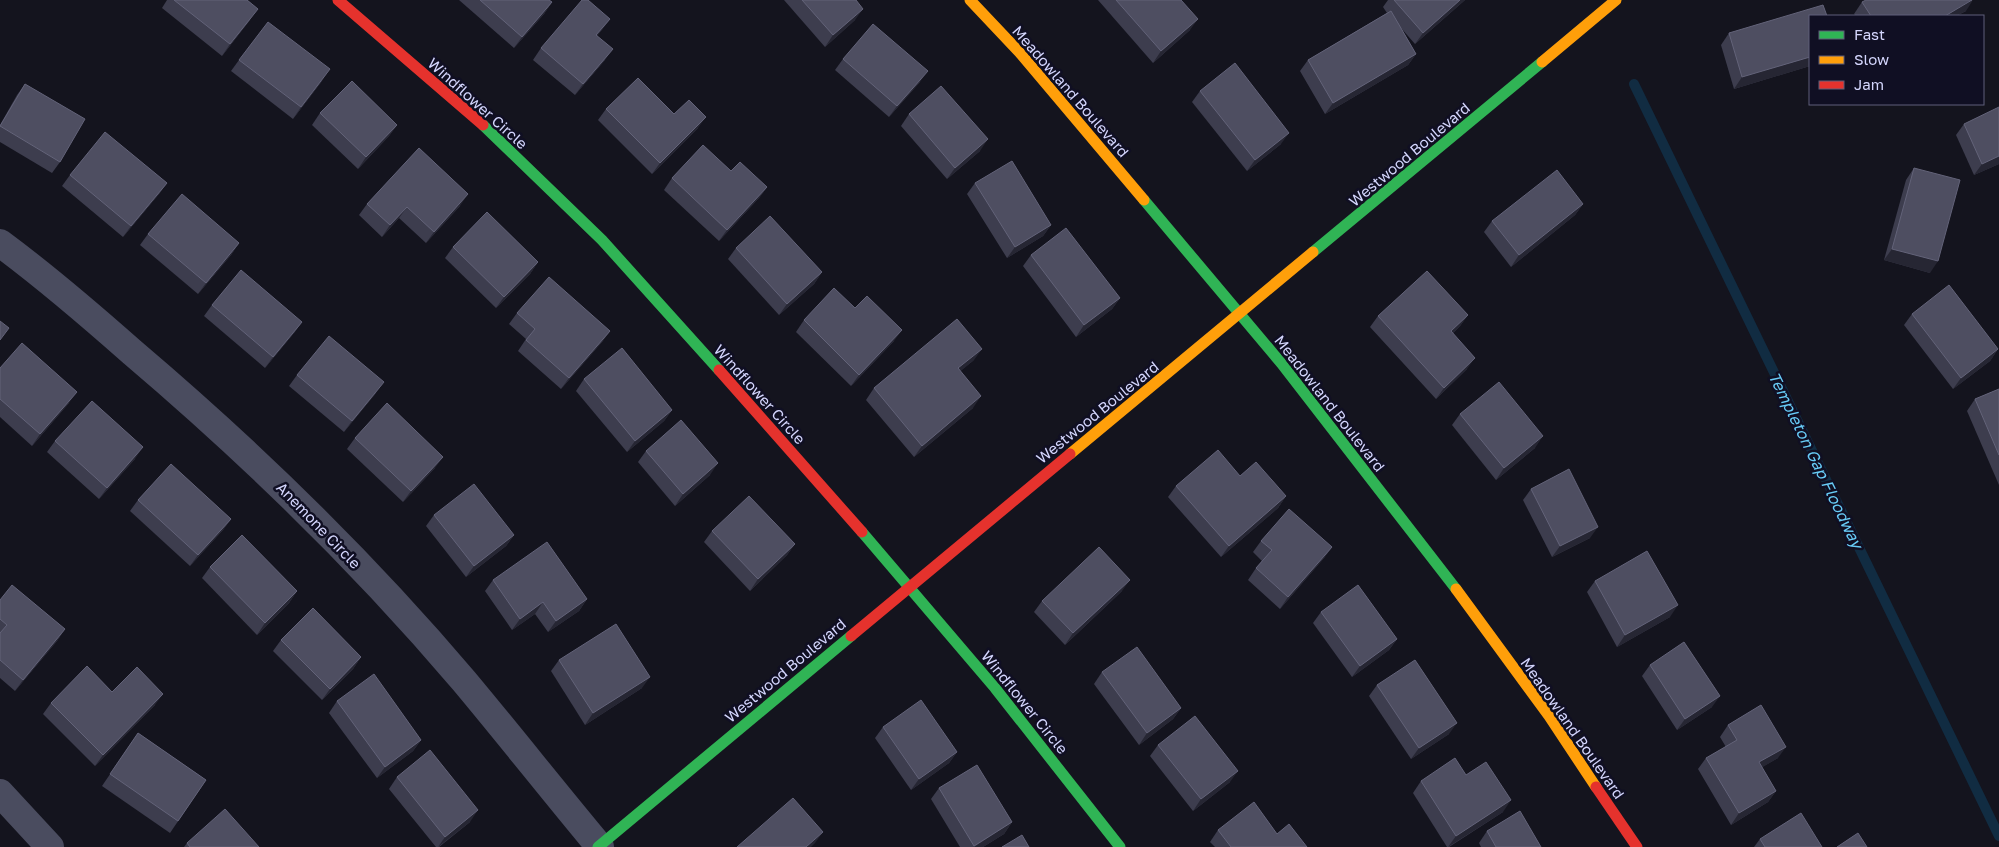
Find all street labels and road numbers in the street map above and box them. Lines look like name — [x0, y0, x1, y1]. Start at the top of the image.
street label: Meadowland Boulevard — [1009, 22, 1133, 160]
street label: Windflower Circle — [425, 54, 532, 153]
street label: Westwood Boulevard — [1345, 98, 1473, 210]
street label: Meadowland Boulevard — [1271, 331, 1389, 475]
street label: Windflower Circle — [711, 341, 810, 448]
street label: Westwood Boulevard — [1032, 357, 1162, 467]
street label: Anemone Circle — [273, 478, 365, 572]
street label: Westwood Boulevard — [721, 614, 849, 726]
street label: Windflower Circle — [978, 647, 1072, 757]
street label: Meadowland Boulevard — [1517, 654, 1629, 802]

